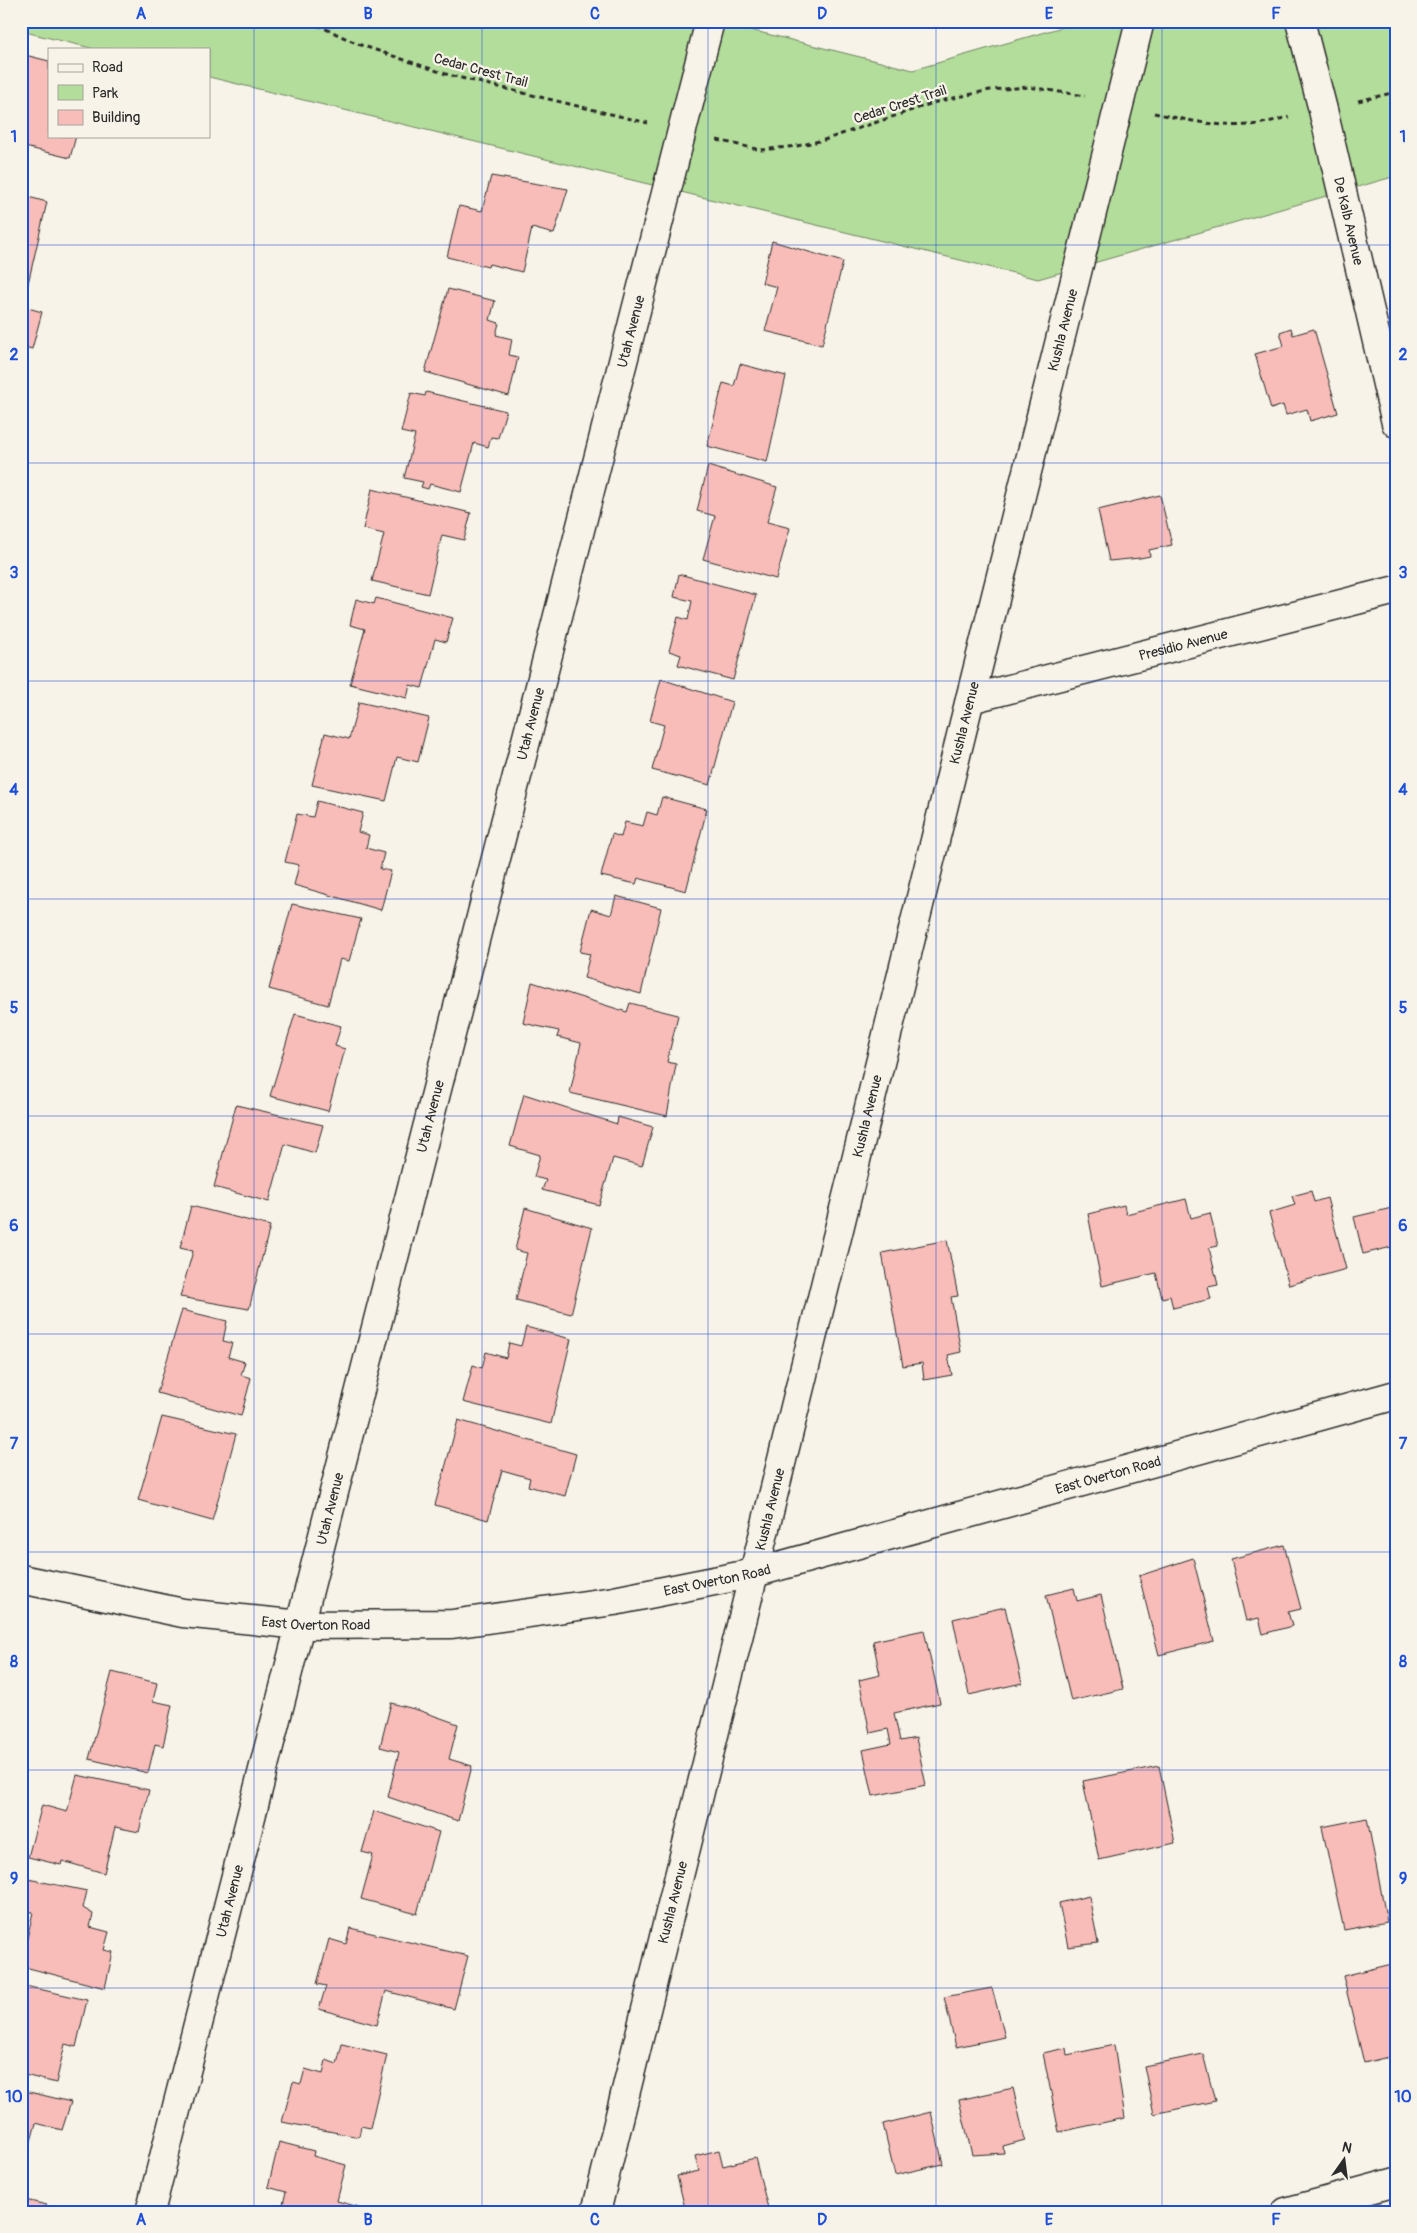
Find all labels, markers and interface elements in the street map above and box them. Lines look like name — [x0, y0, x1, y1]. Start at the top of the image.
text: A — [136, 4, 147, 24]
text: B — [363, 4, 373, 24]
text: C — [590, 4, 600, 24]
text: D — [817, 4, 827, 24]
text: E — [1045, 4, 1054, 24]
text: F — [1271, 4, 1281, 24]
legend — [48, 48, 210, 138]
street label: Cedar Crest Trail — [432, 50, 530, 91]
text: Road — [92, 58, 123, 77]
street label: Cedar Crest Trail — [851, 81, 949, 128]
text: Park — [92, 84, 119, 103]
text: Building — [92, 108, 140, 127]
text: 1 — [11, 127, 17, 147]
text: 1 — [1400, 127, 1406, 147]
street label: De Kalb Avenue — [1330, 175, 1367, 267]
street label: Kushla Avenue — [1045, 287, 1082, 373]
street label: Utah Avenue — [614, 293, 649, 370]
text: 2 — [10, 345, 19, 365]
text: 2 — [1399, 345, 1408, 365]
text: 3 — [10, 563, 19, 583]
text: 3 — [1399, 563, 1408, 583]
street label: Presidio Avenue — [1137, 625, 1229, 664]
street label: Kushla Avenue — [946, 680, 983, 766]
street label: Utah Avenue — [513, 686, 548, 762]
text: 4 — [9, 780, 19, 800]
text: 4 — [1398, 780, 1408, 800]
text: 5 — [10, 998, 19, 1018]
text: 5 — [1399, 998, 1408, 1018]
street label: Kushla Avenue — [849, 1073, 886, 1159]
street label: Utah Avenue — [413, 1078, 448, 1154]
text: 6 — [9, 1216, 19, 1236]
text: 6 — [1398, 1216, 1408, 1236]
text: 7 — [10, 1434, 19, 1454]
text: 7 — [1399, 1434, 1408, 1454]
street label: East Overton Road — [1053, 1453, 1163, 1498]
street label: Kushla Avenue — [752, 1466, 789, 1552]
street label: Utah Avenue — [313, 1471, 348, 1547]
street label: East Overton Road — [662, 1561, 773, 1600]
street label: East Overton Road — [261, 1613, 371, 1634]
text: 8 — [10, 1652, 18, 1672]
text: 8 — [1399, 1652, 1407, 1672]
street label: Kushla Avenue — [655, 1859, 691, 1945]
street label: Utah Avenue — [213, 1863, 247, 1939]
text: 9 — [10, 1869, 18, 1889]
text: 9 — [1399, 1869, 1407, 1889]
text: 10 — [5, 2087, 23, 2107]
text: 10 — [1394, 2087, 1412, 2107]
north arrow — [1320, 2136, 1370, 2186]
text: N — [1340, 2138, 1354, 2157]
text: A — [136, 2210, 147, 2230]
text: B — [363, 2210, 373, 2230]
text: C — [590, 2210, 600, 2230]
text: D — [817, 2210, 827, 2230]
text: E — [1045, 2210, 1054, 2230]
text: F — [1271, 2210, 1281, 2230]

